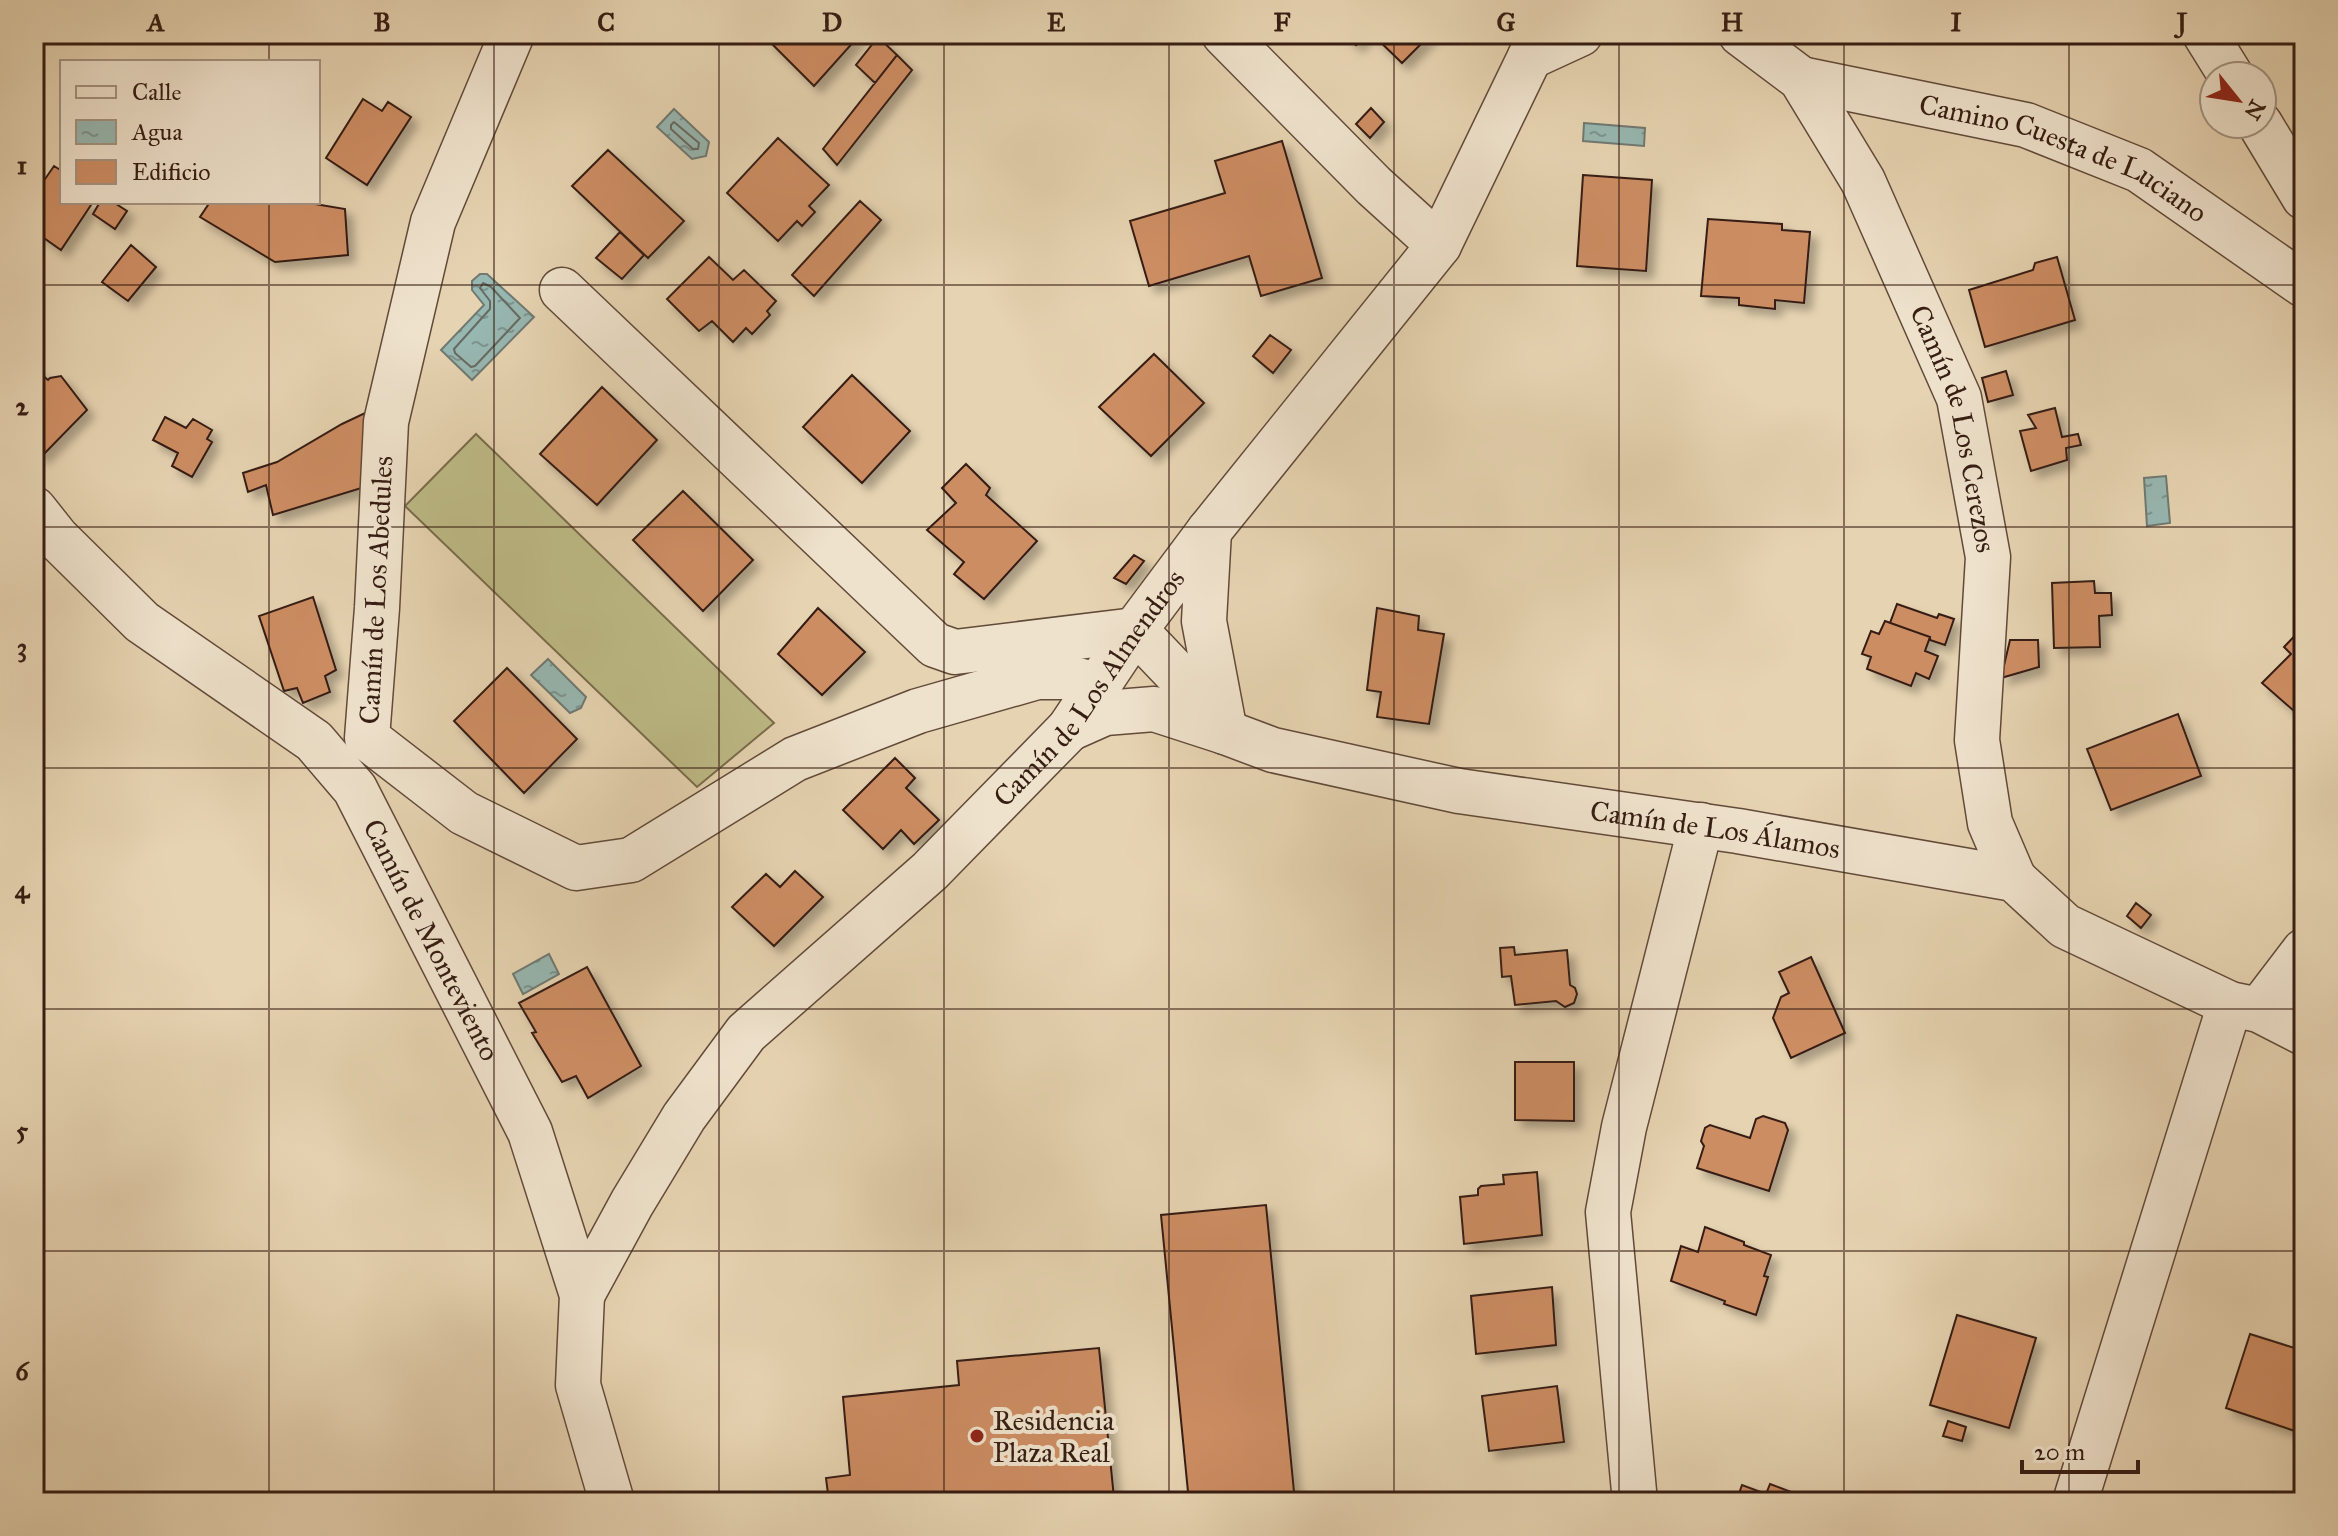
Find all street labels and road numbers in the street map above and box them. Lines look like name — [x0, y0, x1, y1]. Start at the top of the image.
street label: Camino Cuesta de Luciano — [1916, 86, 2214, 230]
street label: Camín de Los Cerezos — [1903, 300, 2004, 555]
street label: Camín de Los Abedules — [351, 455, 401, 725]
street label: Camín de Los Almendros — [985, 562, 1192, 814]
street label: Camín de Los Álamos — [1588, 793, 1843, 866]
street label: Camín de Monteviento — [356, 813, 508, 1066]

